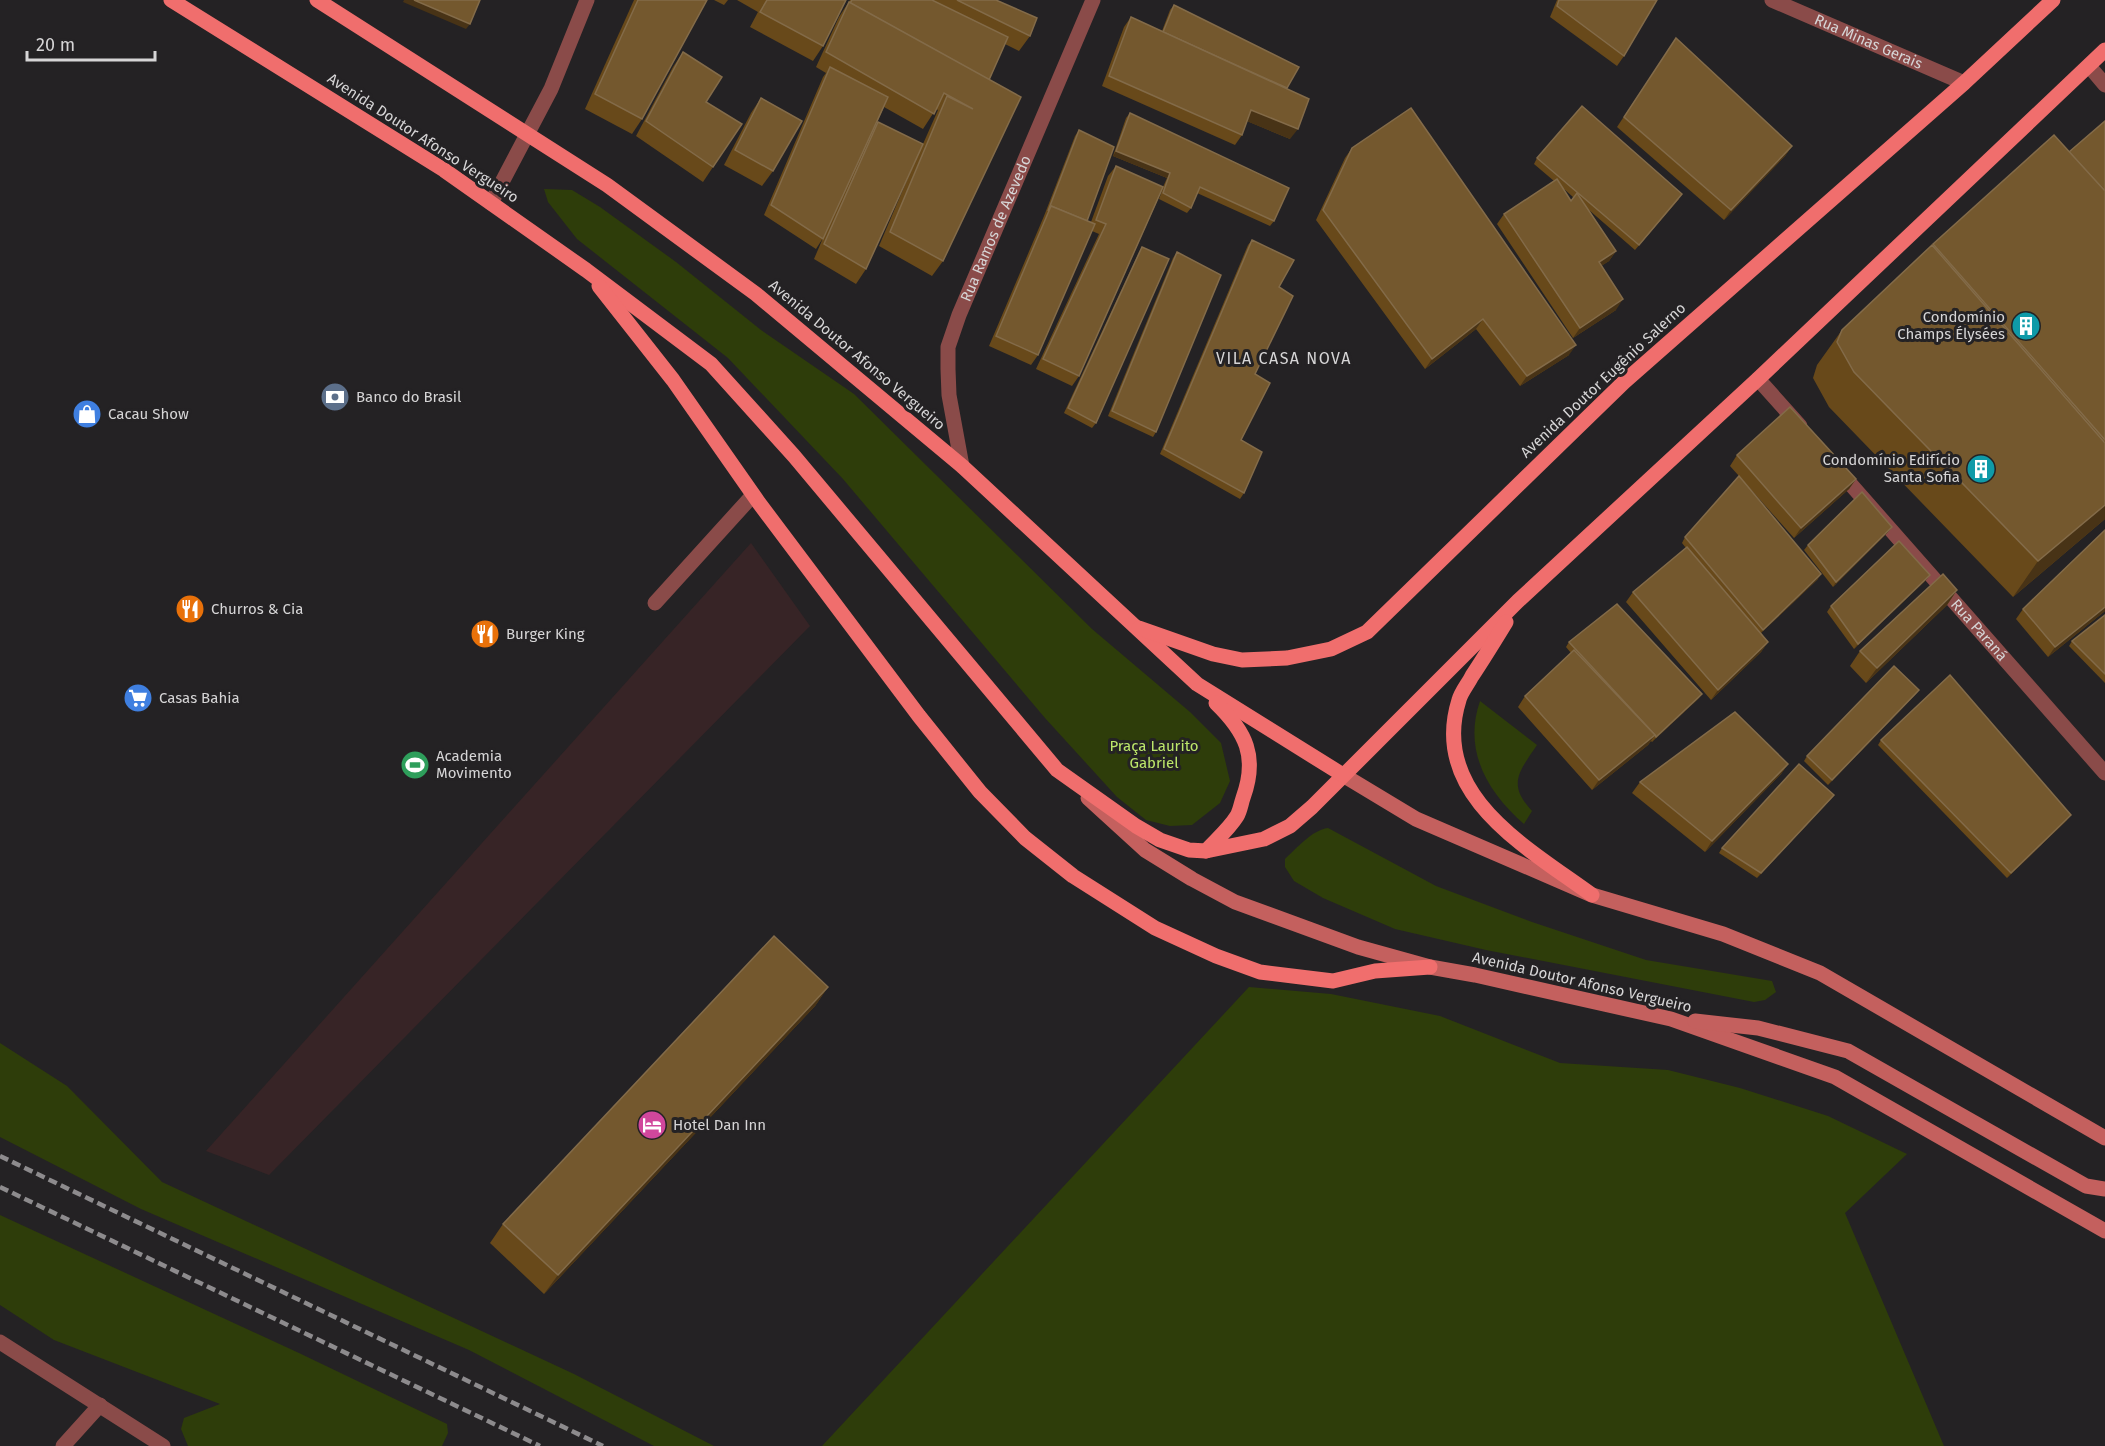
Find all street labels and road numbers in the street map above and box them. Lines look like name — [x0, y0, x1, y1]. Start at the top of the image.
street label: Rua Minas Gerais — [1812, 10, 1925, 73]
street label: Avenida Doutor Afonso Vergueiro — [324, 69, 522, 207]
street label: Rua Ramos de Azevedo — [957, 153, 1035, 304]
street label: Avenida Doutor Afonso Vergueiro — [765, 276, 949, 434]
street label: Avenida Doutor Eugênio Salerno — [1517, 299, 1689, 461]
street label: Rua Paraná — [1947, 595, 2011, 665]
street label: Avenida Doutor Afonso Vergueiro — [1471, 948, 1693, 1016]

